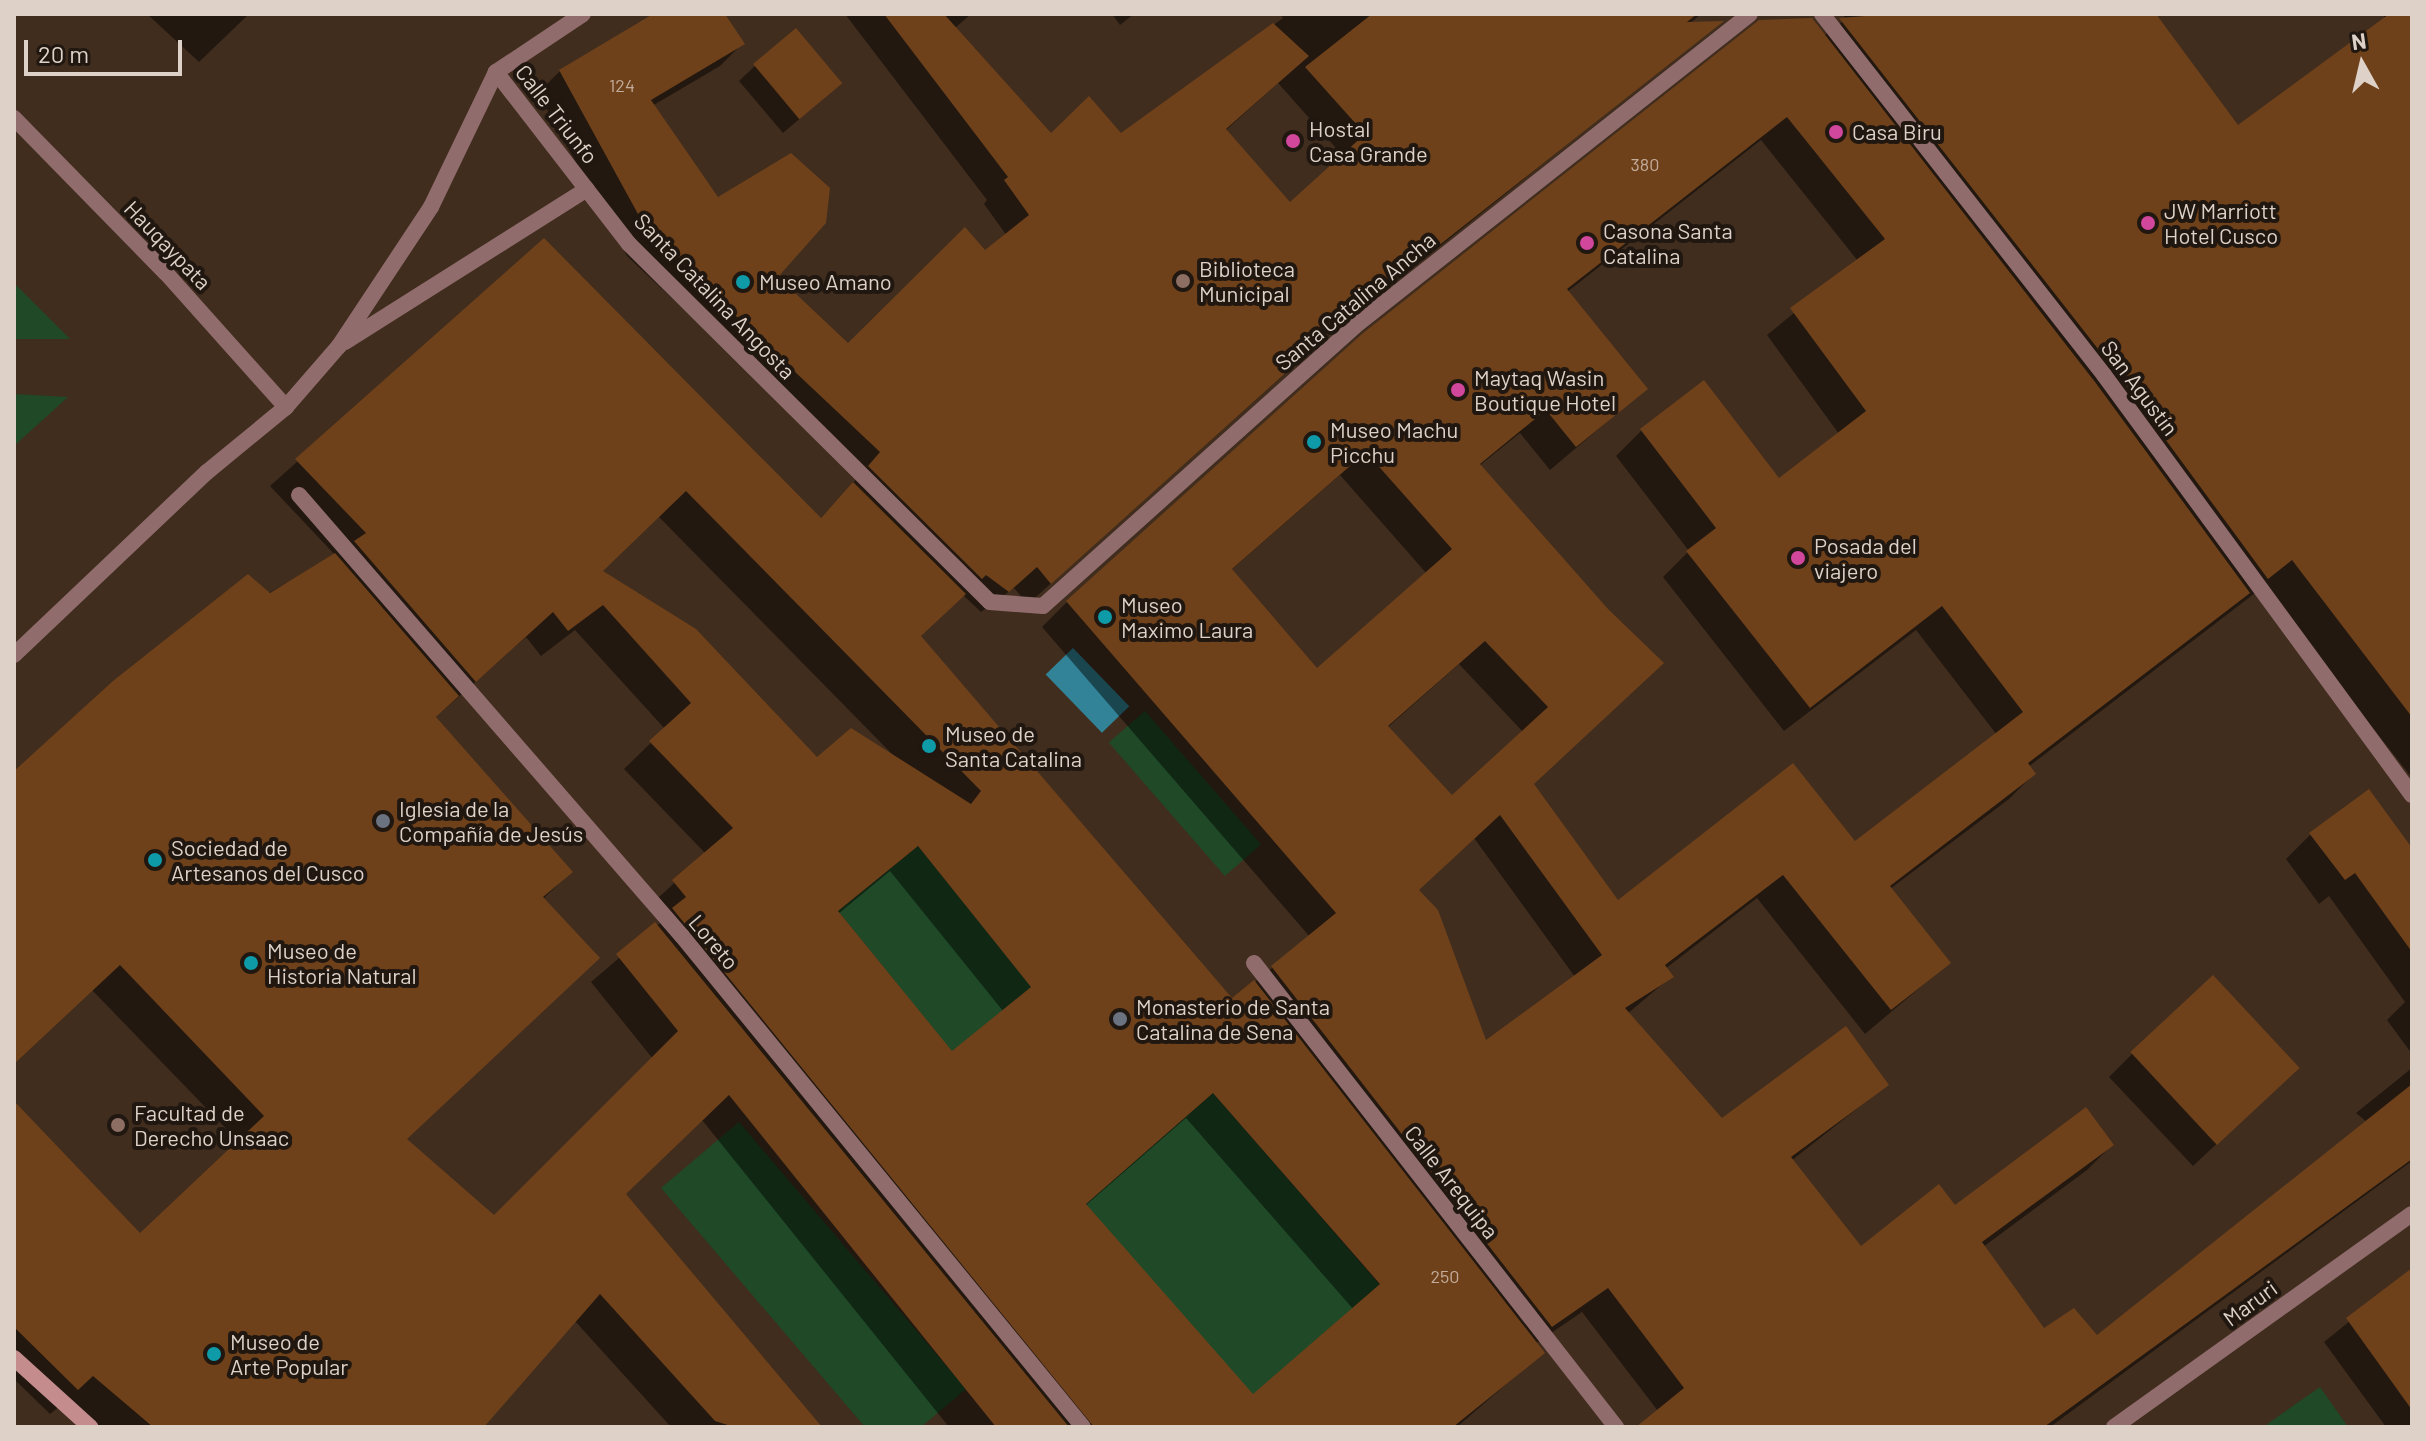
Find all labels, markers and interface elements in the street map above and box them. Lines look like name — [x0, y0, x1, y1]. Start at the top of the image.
scale bar — [28, 24, 186, 74]
north arrow — [2322, 24, 2402, 104]
text: N — [2350, 26, 2368, 54]
text: 20 m — [38, 39, 89, 68]
street label: Calle Triunfo — [510, 59, 604, 169]
house number: 124 — [609, 74, 635, 96]
place label: Hostal Casa Grande — [1309, 115, 1428, 166]
place label: Casa Biru — [1852, 119, 1942, 145]
marker: Casa Biru — [1827, 123, 1845, 141]
marker: Hostal Casa Grande — [1284, 132, 1302, 150]
house number: 380 — [1631, 153, 1659, 175]
street label: Hauqaypata — [119, 195, 217, 295]
place label: JW Marriott Hotel Cusco — [2164, 197, 2278, 248]
street label: Santa Catalina Angosta — [629, 208, 801, 384]
marker: JW Marriott Hotel Cusco — [2139, 214, 2157, 232]
place label: Casona Santa Catalina — [1603, 217, 1733, 268]
street label: Santa Catalina Ancha — [1270, 226, 1440, 376]
marker: Casona Santa Catalina — [1578, 234, 1596, 252]
place label: Biblioteca Municipal — [1199, 255, 1295, 306]
place label: Museo Amano — [759, 269, 892, 295]
marker: Biblioteca Municipal — [1174, 272, 1192, 290]
marker: Museo Amano — [734, 273, 752, 291]
street label: San Agustín — [2096, 335, 2184, 441]
place label: Maytaq Wasin Boutique Hotel — [1474, 364, 1616, 416]
marker: Maytaq Wasin Boutique Hotel — [1449, 381, 1467, 399]
place label: Museo Machu Picchu — [1330, 416, 1458, 468]
marker: Museo Machu Picchu — [1305, 433, 1323, 451]
place label: Posada del viajero — [1814, 532, 1917, 584]
marker: Posada del viajero — [1789, 549, 1807, 567]
place label: Museo Maximo Laura — [1121, 591, 1253, 642]
marker: Museo Maximo Laura — [1096, 608, 1114, 626]
place label: Museo de Santa Catalina — [945, 720, 1082, 772]
marker: Museo de Santa Catalina — [920, 737, 938, 755]
place label: Iglesia de la Compañía de Jesús — [399, 795, 583, 846]
marker: Iglesia de la Compañía de Jesús — [374, 812, 392, 830]
place label: Sociedad de Artesanos del Cusco — [171, 834, 365, 886]
marker: Sociedad de Artesanos del Cusco — [146, 851, 164, 869]
street label: Loreto — [683, 909, 745, 975]
place label: Museo de Historia Natural — [267, 937, 417, 988]
marker: Museo de Historia Natural — [242, 954, 260, 972]
place label: Monasterio de Santa Catalina de Sena — [1136, 993, 1330, 1044]
marker: Monasterio de Santa Catalina de Sena — [1111, 1010, 1129, 1028]
place label: Facultad de Derecho Unsaac — [134, 1099, 289, 1150]
marker: Facultad de Derecho Unsaac — [109, 1116, 127, 1134]
street label: Calle Arequipa — [1400, 1120, 1504, 1244]
house number: 250 — [1430, 1265, 1460, 1287]
street label: Maruri — [2218, 1275, 2282, 1331]
place label: Museo de Arte Popular — [230, 1328, 348, 1380]
marker: Museo de Arte Popular — [205, 1345, 223, 1363]

